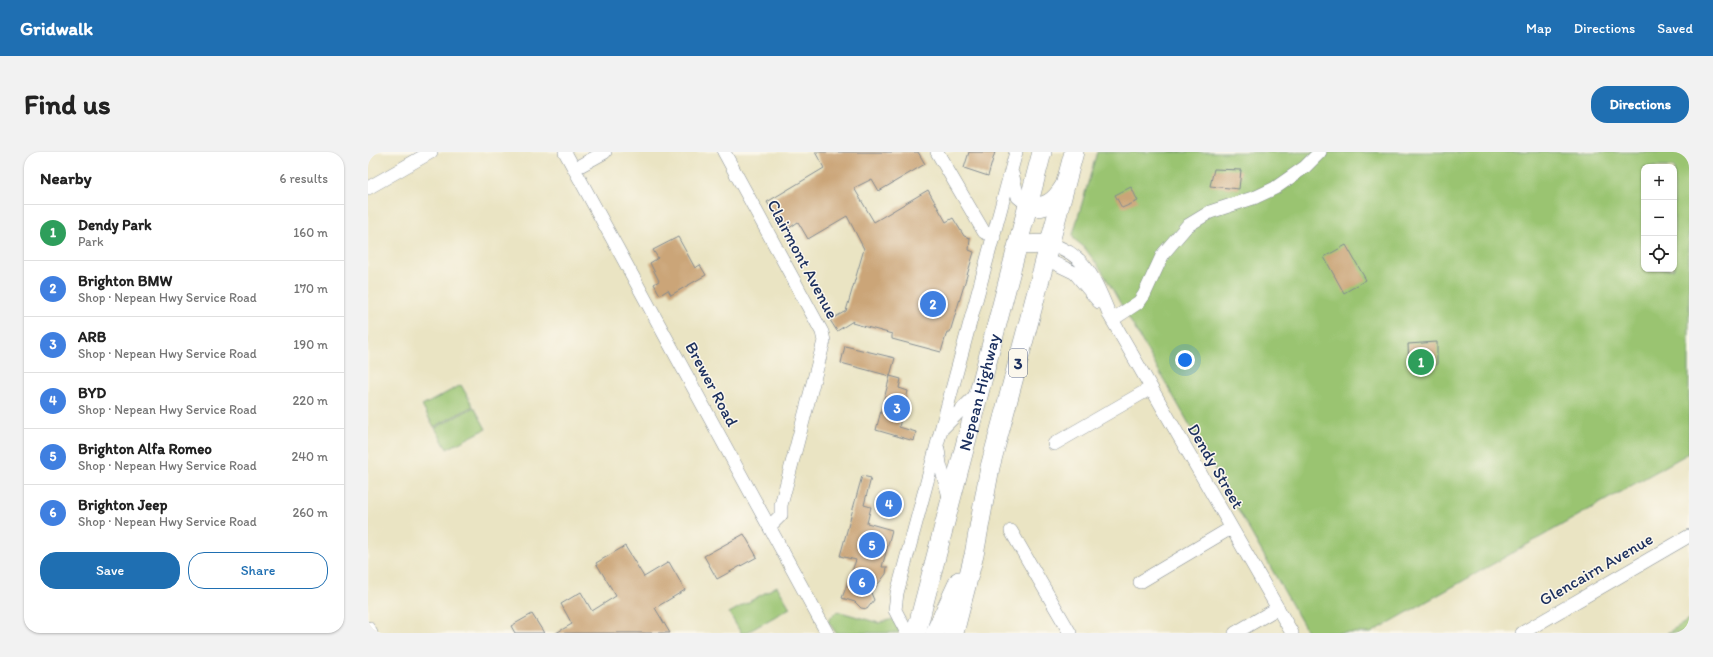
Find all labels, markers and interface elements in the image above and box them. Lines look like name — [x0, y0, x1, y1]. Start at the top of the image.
text: Gridwalk — [20, 17, 93, 40]
text: Map — [1526, 20, 1552, 37]
text: Directions — [1574, 20, 1635, 37]
text: Saved — [1657, 20, 1693, 37]
button: Directions — [1591, 86, 1689, 123]
text: Find us — [24, 87, 111, 121]
map controls — [1641, 164, 1677, 272]
button: + — [1641, 164, 1677, 200]
text: Nearby — [40, 168, 92, 188]
text: 6 results — [280, 171, 328, 186]
street label: Clairmont Avenue — [763, 196, 843, 322]
button: − — [1641, 200, 1677, 236]
text: Dendy Park — [78, 216, 152, 234]
text: 1 — [50, 225, 56, 240]
text: 160 m — [293, 225, 328, 240]
text: Park — [78, 234, 104, 249]
button: locate — [1641, 236, 1677, 272]
text: Brighton BMW — [78, 272, 172, 290]
text: 2 — [50, 281, 56, 296]
text: 170 m — [294, 281, 328, 296]
pin: 2 — [920, 289, 946, 319]
text: Shop · Nepean Hwy Service Road — [78, 290, 257, 305]
text: ARB — [78, 328, 106, 346]
street label: Nepean Highway — [954, 331, 1004, 453]
text: 3 — [49, 337, 57, 352]
text: 190 m — [293, 337, 328, 352]
street label: Brewer Road — [681, 338, 743, 430]
text: Shop · Nepean Hwy Service Road — [78, 346, 257, 361]
pin: 1 — [1408, 347, 1434, 377]
road number: 3 — [1009, 349, 1027, 377]
your location — [1175, 350, 1195, 370]
text: BYD — [78, 384, 106, 402]
text: 4 — [49, 393, 57, 408]
text: 220 m — [292, 393, 328, 408]
pin: 3 — [884, 393, 910, 423]
text: Shop · Nepean Hwy Service Road — [78, 402, 257, 417]
street label: Dendy Street — [1184, 420, 1248, 512]
text: Brighton Alfa Romeo — [78, 440, 212, 458]
text: 5 — [50, 449, 56, 464]
text: 240 m — [291, 449, 328, 464]
text: Shop · Nepean Hwy Service Road — [78, 458, 257, 473]
pin: 4 — [876, 489, 902, 519]
text: Brighton Jeep — [78, 496, 167, 514]
text: 6 — [50, 505, 56, 520]
text: 260 m — [292, 505, 328, 520]
text: Shop · Nepean Hwy Service Road — [78, 514, 257, 529]
street label: Glencairn Avenue — [1536, 528, 1656, 610]
pin: 5 — [859, 530, 885, 560]
button: Save — [40, 552, 180, 589]
button: Share — [188, 552, 328, 589]
pin: 6 — [849, 567, 875, 597]

